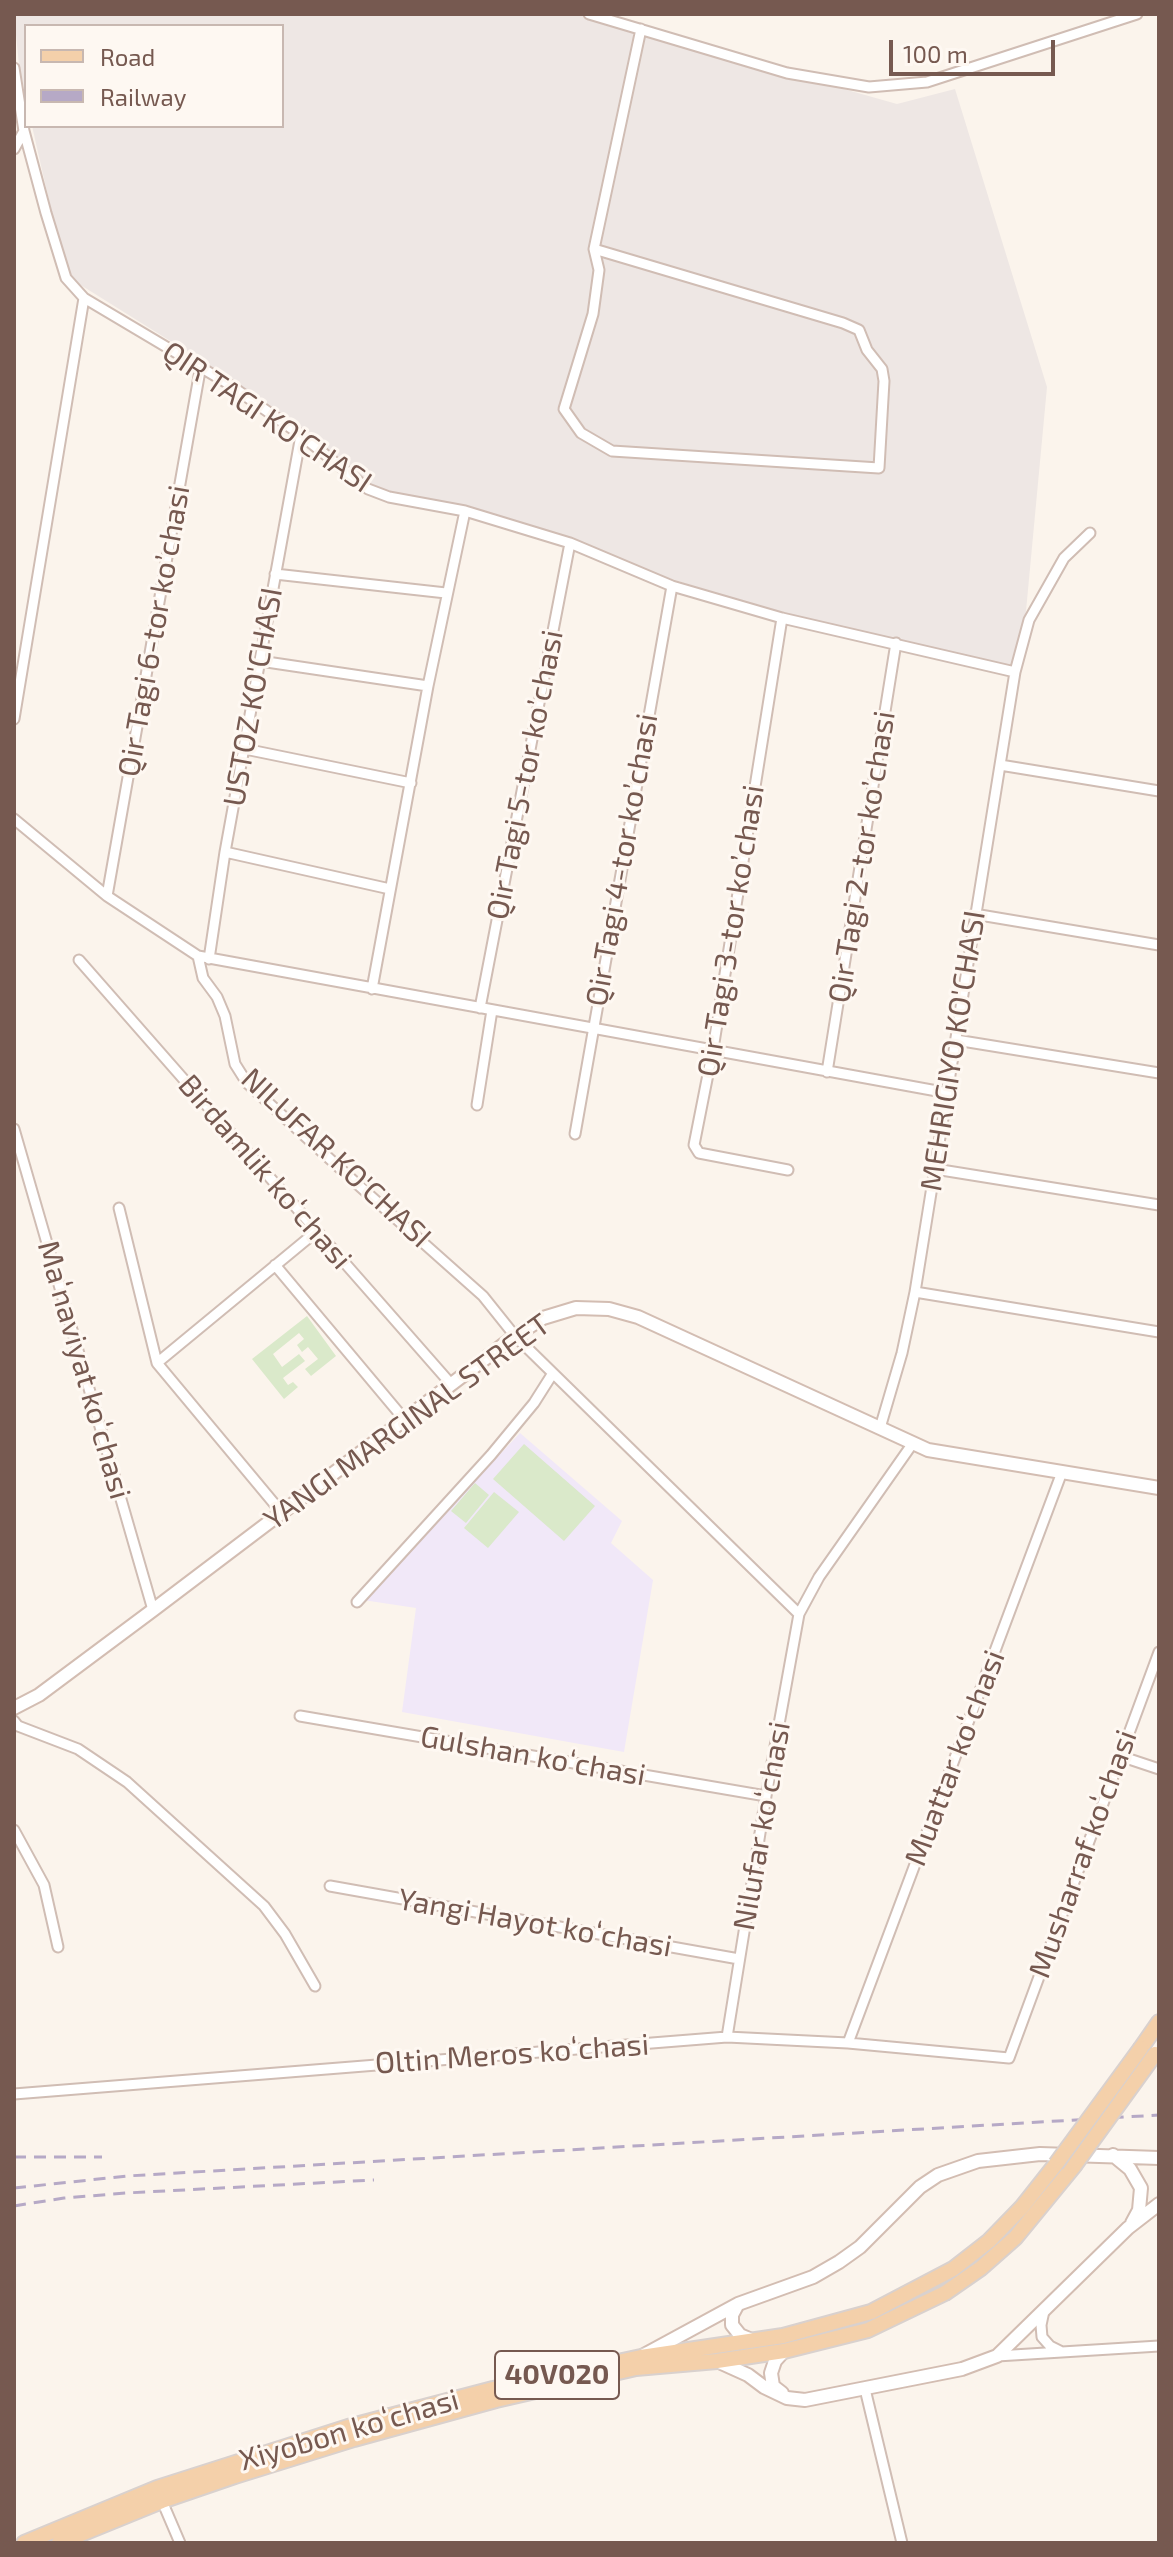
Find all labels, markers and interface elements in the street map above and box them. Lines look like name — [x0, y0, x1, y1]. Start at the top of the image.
legend — [24, 24, 284, 128]
scale bar — [893, 24, 1059, 74]
text: 100 m — [903, 39, 968, 68]
text: Road — [100, 42, 155, 71]
text: Railway — [100, 82, 186, 111]
street label: QIR TAGI KO'CHASI — [156, 334, 378, 500]
street label: Qir Tagi 6-tor koʼchasi — [111, 482, 197, 780]
street label: USTOZ KO'CHASI — [216, 585, 290, 809]
street label: Qir Tagi 5-tor koʼchasi — [479, 627, 571, 923]
street label: Qir Tagi 2-tor koʼchasi — [821, 709, 903, 1005]
street label: Qir Tagi 4-tor koʼchasi — [579, 711, 665, 1009]
street label: Qir Tagi 3-tor koʼchasi — [690, 783, 772, 1079]
street label: MEHRIGIYO KO'CHASI — [913, 908, 993, 1194]
street label: NILUFAR KO'CHASI — [234, 1061, 438, 1255]
street label: Birdamlik koʻchasi — [171, 1067, 359, 1277]
street label: Maʻnaviyat koʻchasi — [30, 1237, 138, 1503]
street label: YANGI MARGINAL STREET — [257, 1306, 557, 1538]
street label: Muattar koʻchasi — [897, 1645, 1013, 1871]
street label: Gulshan koʻchasi — [418, 1718, 648, 1794]
street label: Nilufar koʻchasi — [726, 1719, 798, 1933]
street label: Musharraf koʻchasi — [1021, 1725, 1145, 1983]
street label: Yangi Hayot koʻchasi — [395, 1881, 675, 1965]
street label: Oltin Meros koʻchasi — [374, 2026, 650, 2082]
road number: 40V020 — [495, 2351, 619, 2399]
street label: Xiyobon koʻchasi — [235, 2381, 463, 2479]

